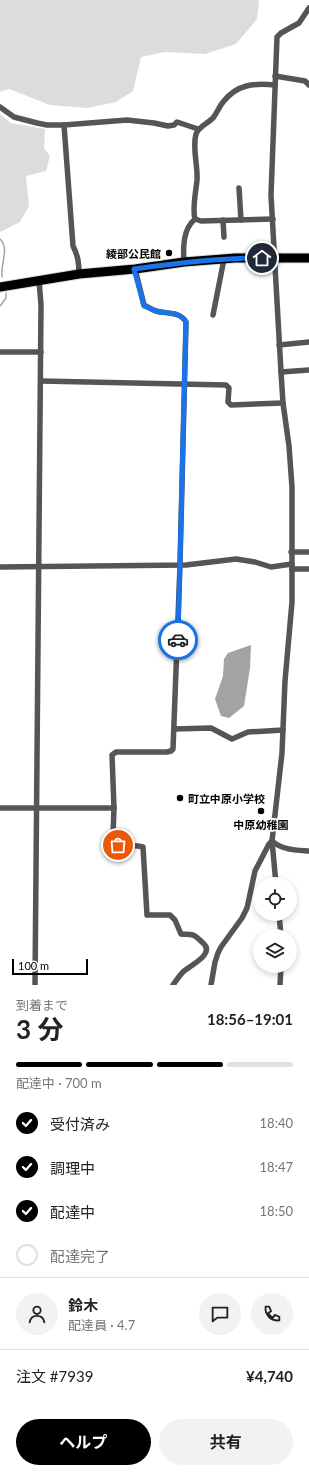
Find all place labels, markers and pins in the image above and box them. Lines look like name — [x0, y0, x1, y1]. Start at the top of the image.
pin — [245, 241, 279, 275]
place label: 綾部公民館 — [106, 247, 161, 260]
marker: 綾部公民館 — [164, 248, 174, 258]
place label: 町立中原小学校 — [188, 792, 265, 805]
marker: 町立中原小学校 — [175, 793, 185, 803]
marker: 中原幼稚園 — [256, 806, 266, 816]
place label: 中原幼稚園 — [234, 818, 289, 831]
pin — [101, 828, 135, 862]

